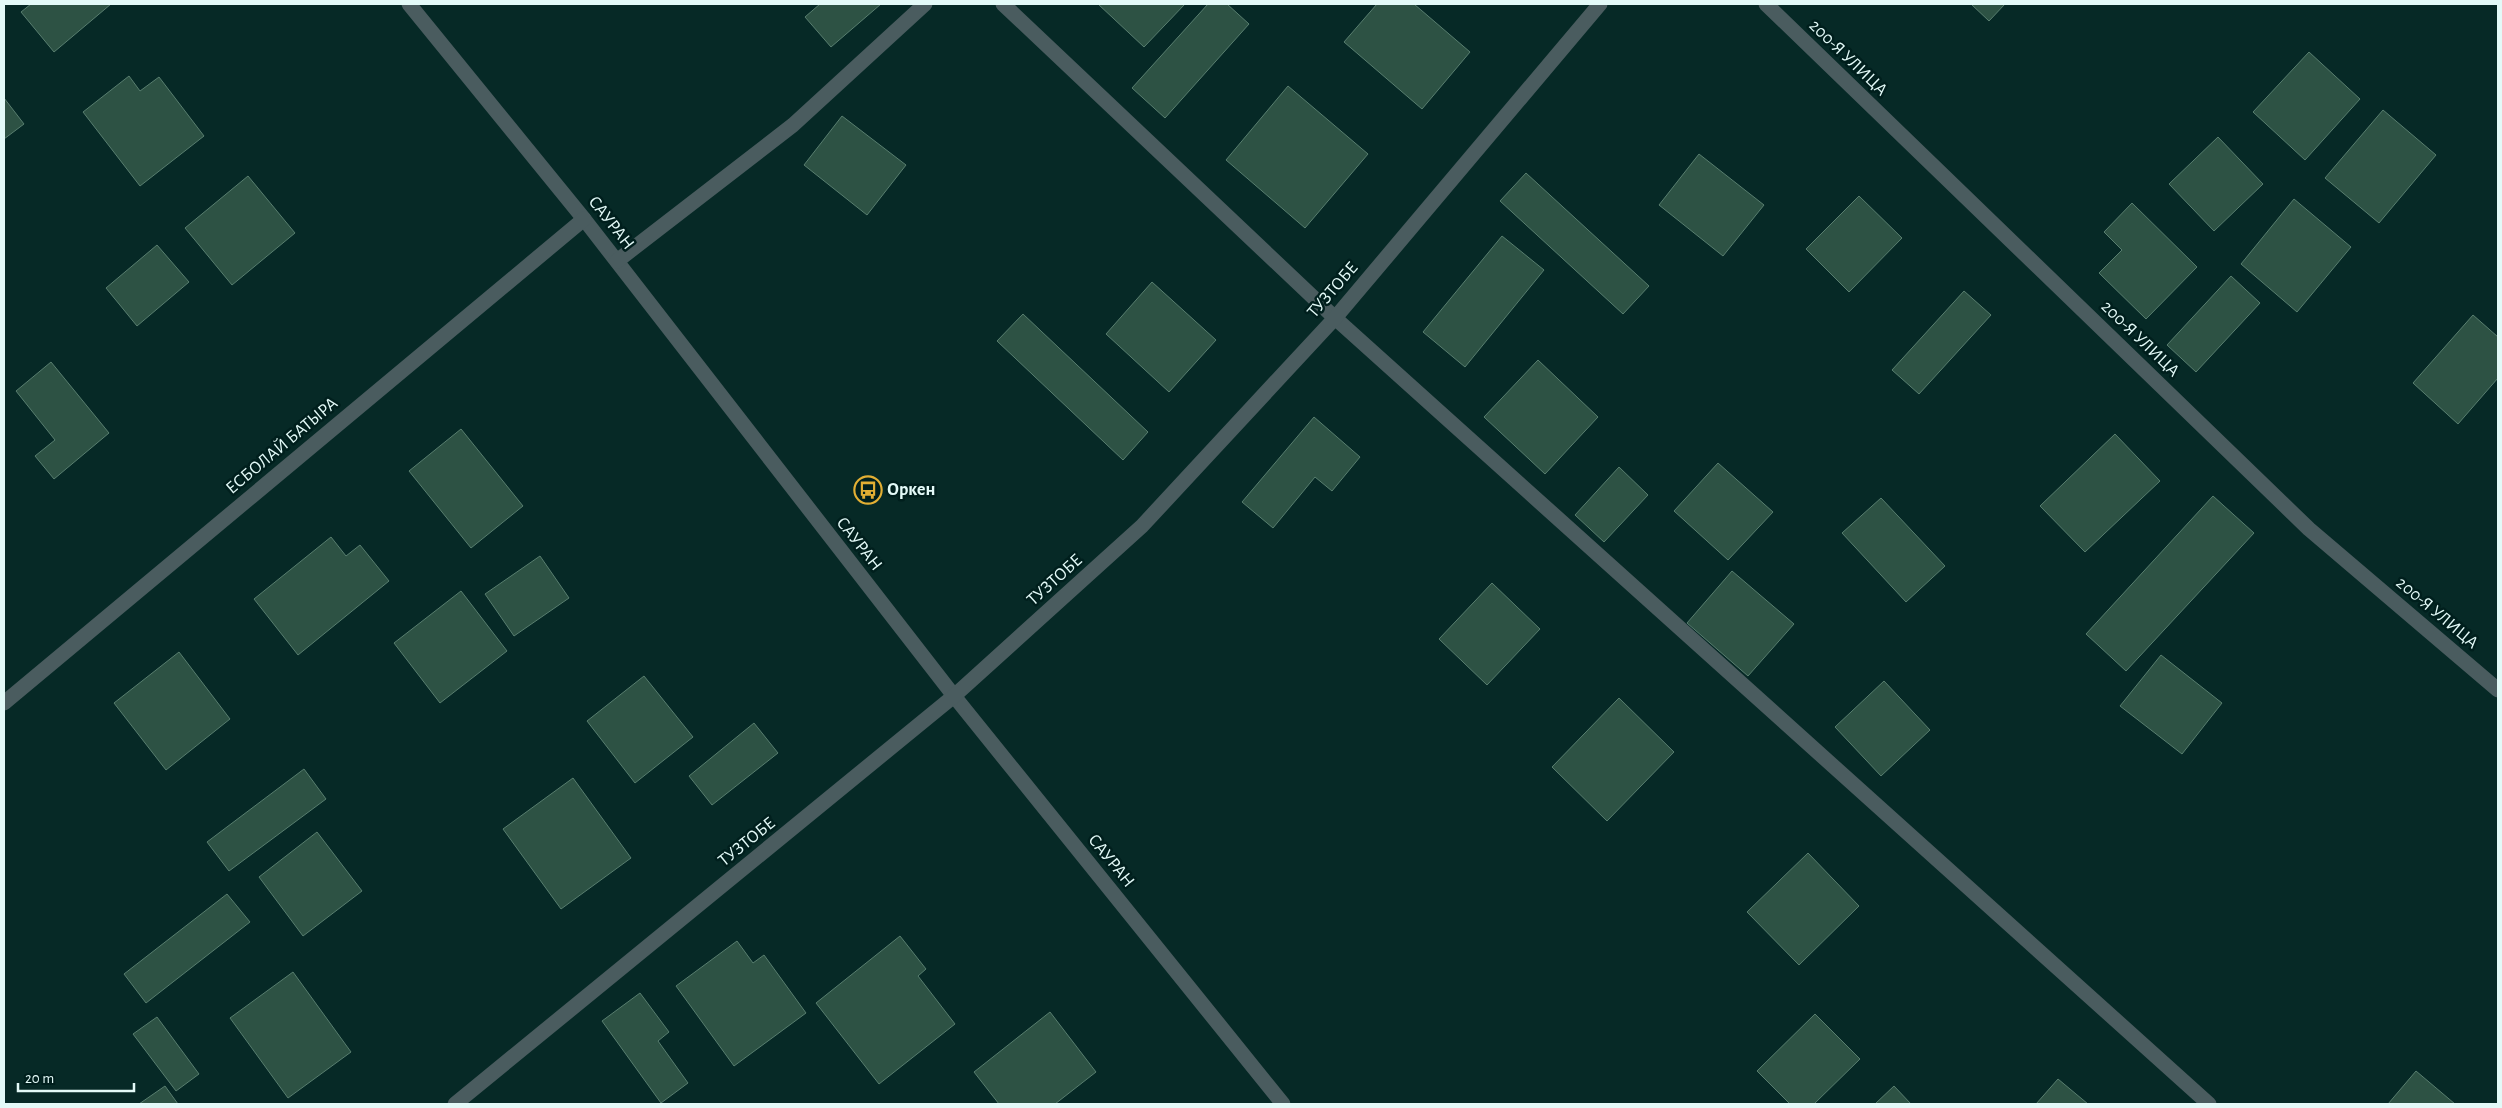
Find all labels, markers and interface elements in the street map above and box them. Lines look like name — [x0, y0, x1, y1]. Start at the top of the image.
street label: 200-Я УЛИЦА — [1805, 16, 1891, 100]
street label: САУРАН — [585, 193, 637, 253]
street label: ТУЗТОБЕ — [1304, 259, 1362, 321]
street label: 200-Я УЛИЦА — [2097, 297, 2183, 381]
street label: ЕСБОЛАЙ БАТЫРА — [221, 392, 342, 498]
bus stop icon: Оркен — [853, 475, 883, 505]
place label: Оркен — [887, 481, 935, 499]
street label: САУРАН — [833, 514, 885, 574]
street label: ТУЗТОБЕ — [1024, 551, 1086, 609]
street label: 200-Я УЛИЦА — [2393, 574, 2482, 653]
street label: ТУЗТОБЕ — [715, 814, 779, 870]
street label: САУРАН — [1084, 831, 1138, 891]
scale bar — [18, 1060, 134, 1092]
text: 20 m — [25, 1071, 54, 1086]

